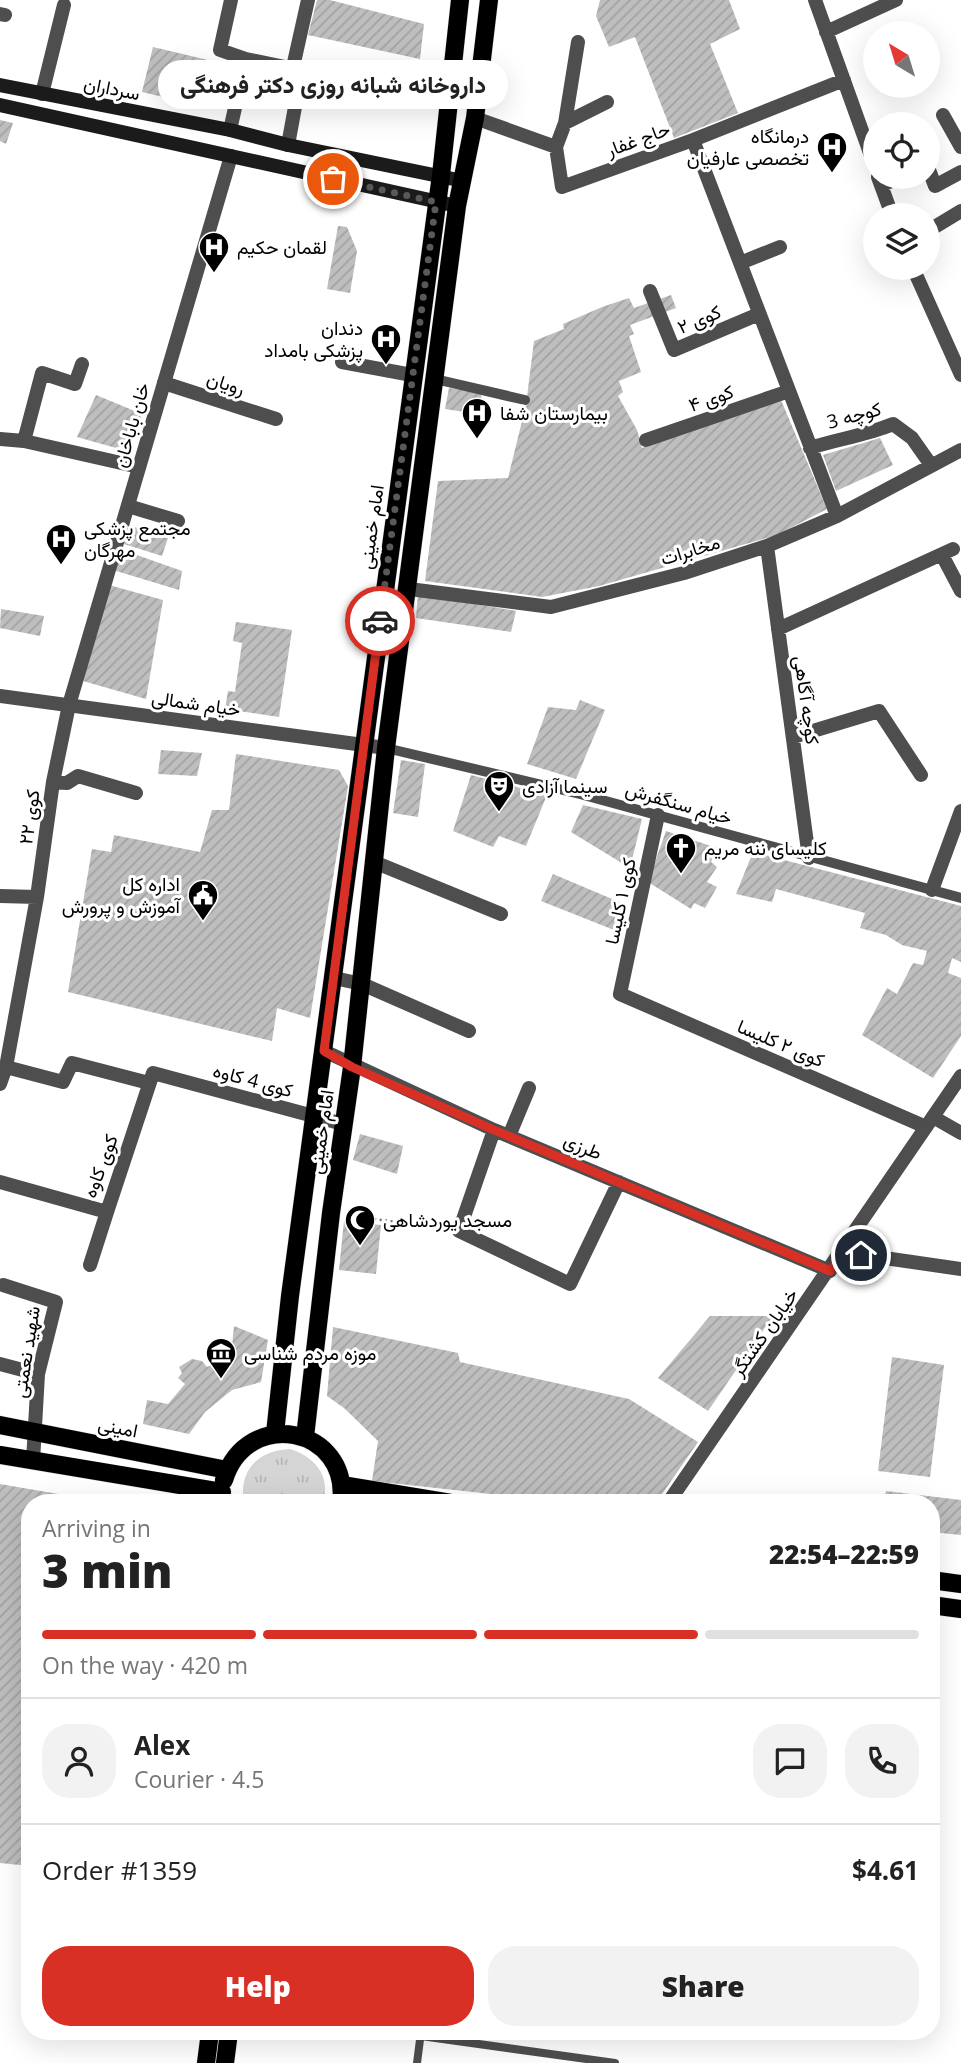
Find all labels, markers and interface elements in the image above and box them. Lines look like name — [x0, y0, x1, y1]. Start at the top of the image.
north arrow — [863, 21, 940, 98]
map controls — [863, 21, 940, 280]
callout: داروخانه شبانه روزی دکتر فرهنگی — [158, 60, 508, 109]
text: داروخانه شبانه روزی دکتر فرهنگی — [180, 68, 486, 100]
street label: سرداران — [82, 70, 142, 106]
button: locate — [863, 112, 940, 189]
street label: حاج غفار — [602, 115, 674, 163]
place label: درمانگاه تخصصی عارفیان — [687, 123, 809, 171]
hospital icon: درمانگاه تخصصی عارفیان — [815, 130, 849, 174]
pin — [303, 149, 363, 209]
icon: bag — [314, 160, 352, 198]
button: layers — [863, 203, 940, 280]
hospital icon: لقمان حکیم — [197, 230, 231, 274]
place label: لقمان حکیم — [237, 234, 327, 260]
street label: کوی ۲ — [673, 298, 725, 340]
place label: دندان‌ پزشکی بامداد — [264, 315, 363, 364]
hospital icon: دندان‌ پزشکی بامداد — [369, 322, 403, 366]
street label: رویان — [204, 365, 248, 401]
street label: کوی ۴ — [685, 378, 737, 418]
street label: خان باباخان — [106, 379, 156, 471]
street label: کوچه 3 — [824, 395, 884, 436]
hospital icon: بیمارستان شفا — [460, 396, 494, 440]
place label: بیمارستان شفا — [500, 400, 608, 426]
street label: امام خمینی — [352, 483, 390, 571]
place label: مجتمع پزشکی مهرگان — [84, 515, 191, 563]
hospital icon: مجتمع پزشکی مهرگان — [44, 522, 78, 566]
street label: مخابرات — [657, 529, 723, 571]
courier — [345, 586, 415, 656]
icon: car — [361, 602, 399, 640]
street label: کوچه آگاهی — [787, 654, 826, 746]
street label: خیام شمالی — [150, 684, 242, 722]
theatre icon: سینما آزادی — [482, 769, 516, 813]
place label: سینما آزادی — [522, 773, 608, 799]
street label: خیام سنگفرش — [623, 775, 735, 831]
street label: کوی ۲۲ — [12, 788, 46, 846]
church icon: کلیسای ننه مریم — [664, 831, 698, 875]
place label: کلیسای ننه مریم — [704, 835, 827, 861]
street label: کوی ۱ کلیسا — [598, 855, 642, 947]
place label: اداره کل آموزش و پرورش — [62, 871, 182, 920]
public building icon: اداره کل آموزش و پرورش — [186, 878, 220, 922]
street label: کوی ۲ کلیسا — [733, 1013, 829, 1073]
street label: کوی 4 کاوه — [210, 1057, 296, 1103]
street label: امام خمینی — [302, 1088, 340, 1176]
street label: طرزی — [560, 1126, 606, 1166]
street label: کوی کاوه — [76, 1131, 124, 1201]
mosque icon: مسجد یوردشاهی — [343, 1203, 377, 1247]
place label: مسجد یوردشاهی — [383, 1207, 512, 1233]
pin — [831, 1225, 891, 1285]
icon: home — [842, 1236, 880, 1274]
street label: خیابان کشتگر — [724, 1283, 804, 1382]
street label: شهید نعمتی — [6, 1304, 46, 1400]
museum icon: موزه مردم شناسی — [204, 1336, 238, 1380]
place label: موزه مردم شناسی — [244, 1340, 376, 1366]
street label: امینی — [96, 1410, 140, 1444]
text: Arriving in — [42, 1512, 151, 1544]
text: 22:54–22:59 — [769, 1536, 919, 1572]
text: 3 min — [42, 1539, 173, 1601]
text: On the way · 420 m — [42, 1649, 248, 1681]
button: person — [42, 1724, 116, 1798]
button: chat — [753, 1724, 827, 1798]
button: phone — [845, 1724, 919, 1798]
text: Alex — [134, 1727, 190, 1763]
text: Courier · 4.5 — [134, 1763, 264, 1795]
text: Order #1359 — [42, 1852, 197, 1888]
text: $4.61 — [852, 1852, 919, 1888]
button: Help — [42, 1946, 474, 2026]
button: Share — [488, 1946, 919, 2026]

